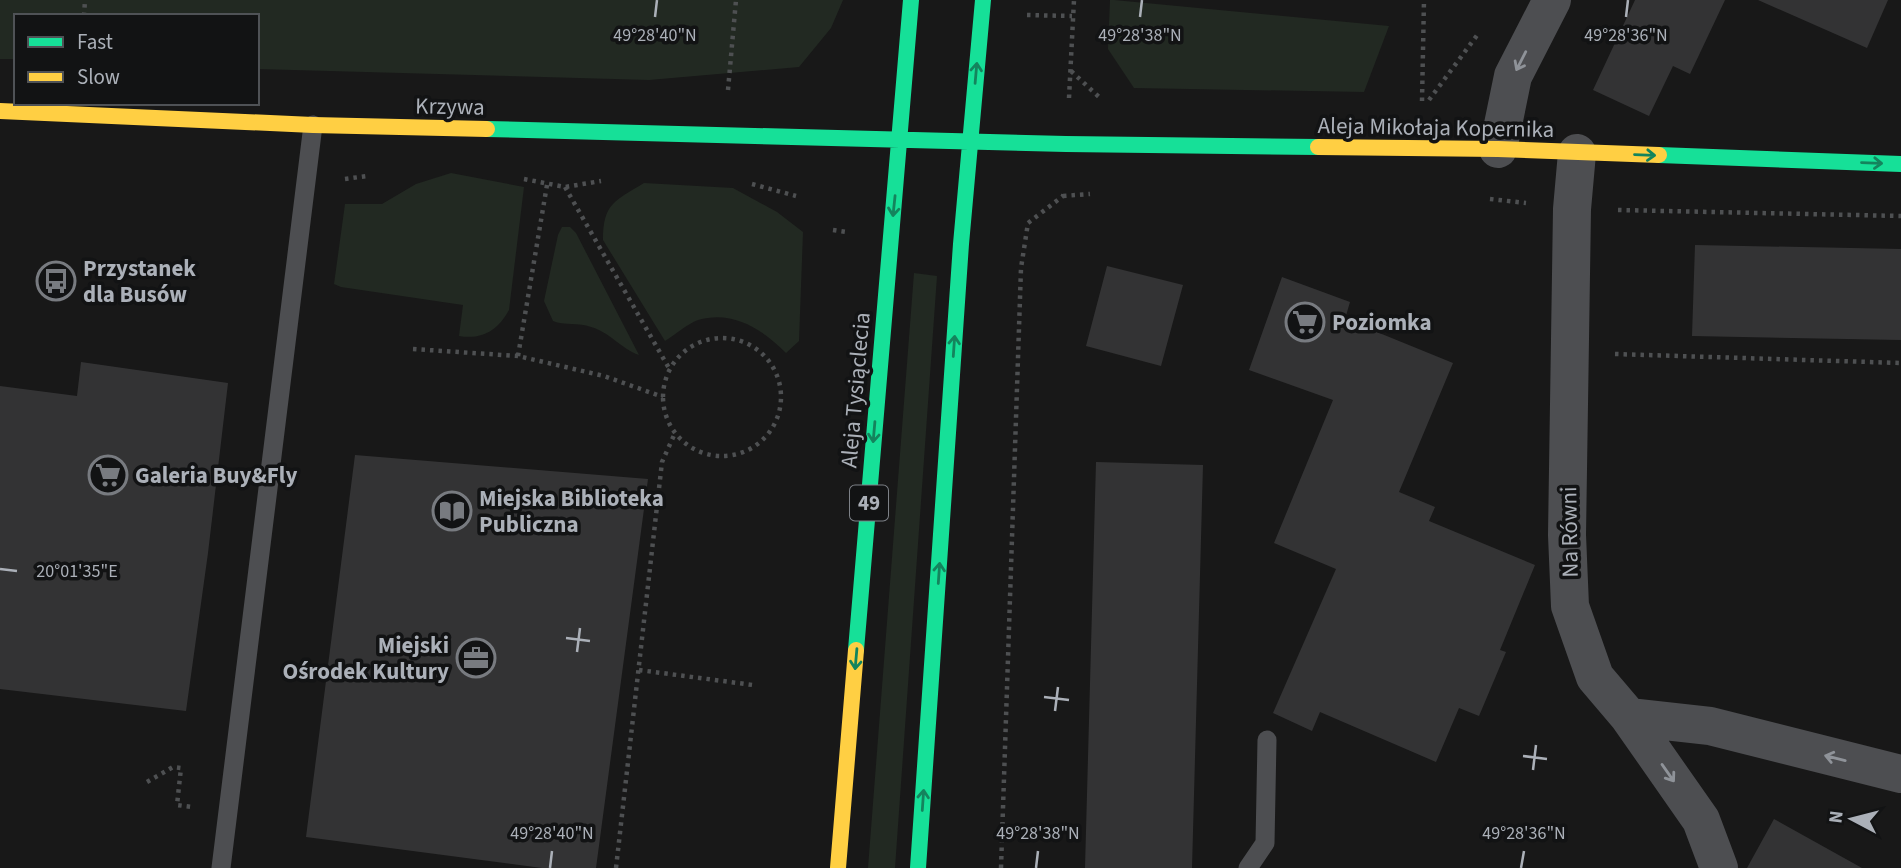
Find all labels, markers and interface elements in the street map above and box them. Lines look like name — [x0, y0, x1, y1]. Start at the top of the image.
legend — [14, 14, 259, 105]
text: 49°28'40"N — [613, 23, 697, 48]
text: 49°28'38"N — [1098, 23, 1182, 48]
text: 49°28'36"N — [1584, 23, 1668, 48]
text: Fast — [77, 27, 113, 57]
one-way arrow — [1513, 50, 1527, 71]
text: Slow — [77, 62, 120, 92]
one-way arrow — [970, 62, 983, 85]
street label: Krzywa — [415, 89, 485, 124]
street label: Aleja Mikołaja Kopernika — [1317, 109, 1555, 146]
one-way arrow — [1633, 149, 1656, 162]
one-way arrow — [1860, 156, 1883, 170]
one-way arrow — [887, 194, 900, 217]
place label: Przystanek dla Busów — [83, 252, 196, 311]
bus stop icon: Przystanek dla Busów — [35, 260, 77, 302]
supermarket icon: Poziomka — [1284, 301, 1326, 343]
place label: Poziomka — [1332, 306, 1432, 339]
street label: Aleja Tysiąclecia — [832, 311, 879, 469]
one-way arrow — [948, 335, 961, 358]
one-way arrow — [867, 421, 880, 443]
supermarket icon: Galeria Buy&Fly — [87, 454, 129, 496]
place label: Galeria Buy&Fly — [135, 459, 297, 492]
place label: Miejska Biblioteka Publiczna — [479, 482, 664, 541]
road number: 49 — [850, 486, 888, 520]
street label: Na Równi — [1552, 486, 1587, 578]
library icon: Miejska Biblioteka Publiczna — [431, 490, 473, 532]
text: 20°01'35"E — [36, 559, 118, 584]
one-way arrow — [932, 562, 945, 585]
place label: Miejski Ośrodek Kultury — [282, 629, 449, 688]
office icon: Miejski Ośrodek Kultury — [455, 637, 497, 679]
one-way arrow — [849, 647, 862, 670]
one-way arrow — [1824, 751, 1847, 764]
one-way arrow — [1661, 763, 1675, 782]
north arrow — [1817, 784, 1887, 854]
one-way arrow — [917, 789, 930, 812]
text: N — [1822, 809, 1851, 825]
text: 49°28'40"N — [510, 821, 594, 846]
text: 49°28'38"N — [996, 821, 1080, 846]
text: 49°28'36"N — [1482, 821, 1566, 846]

